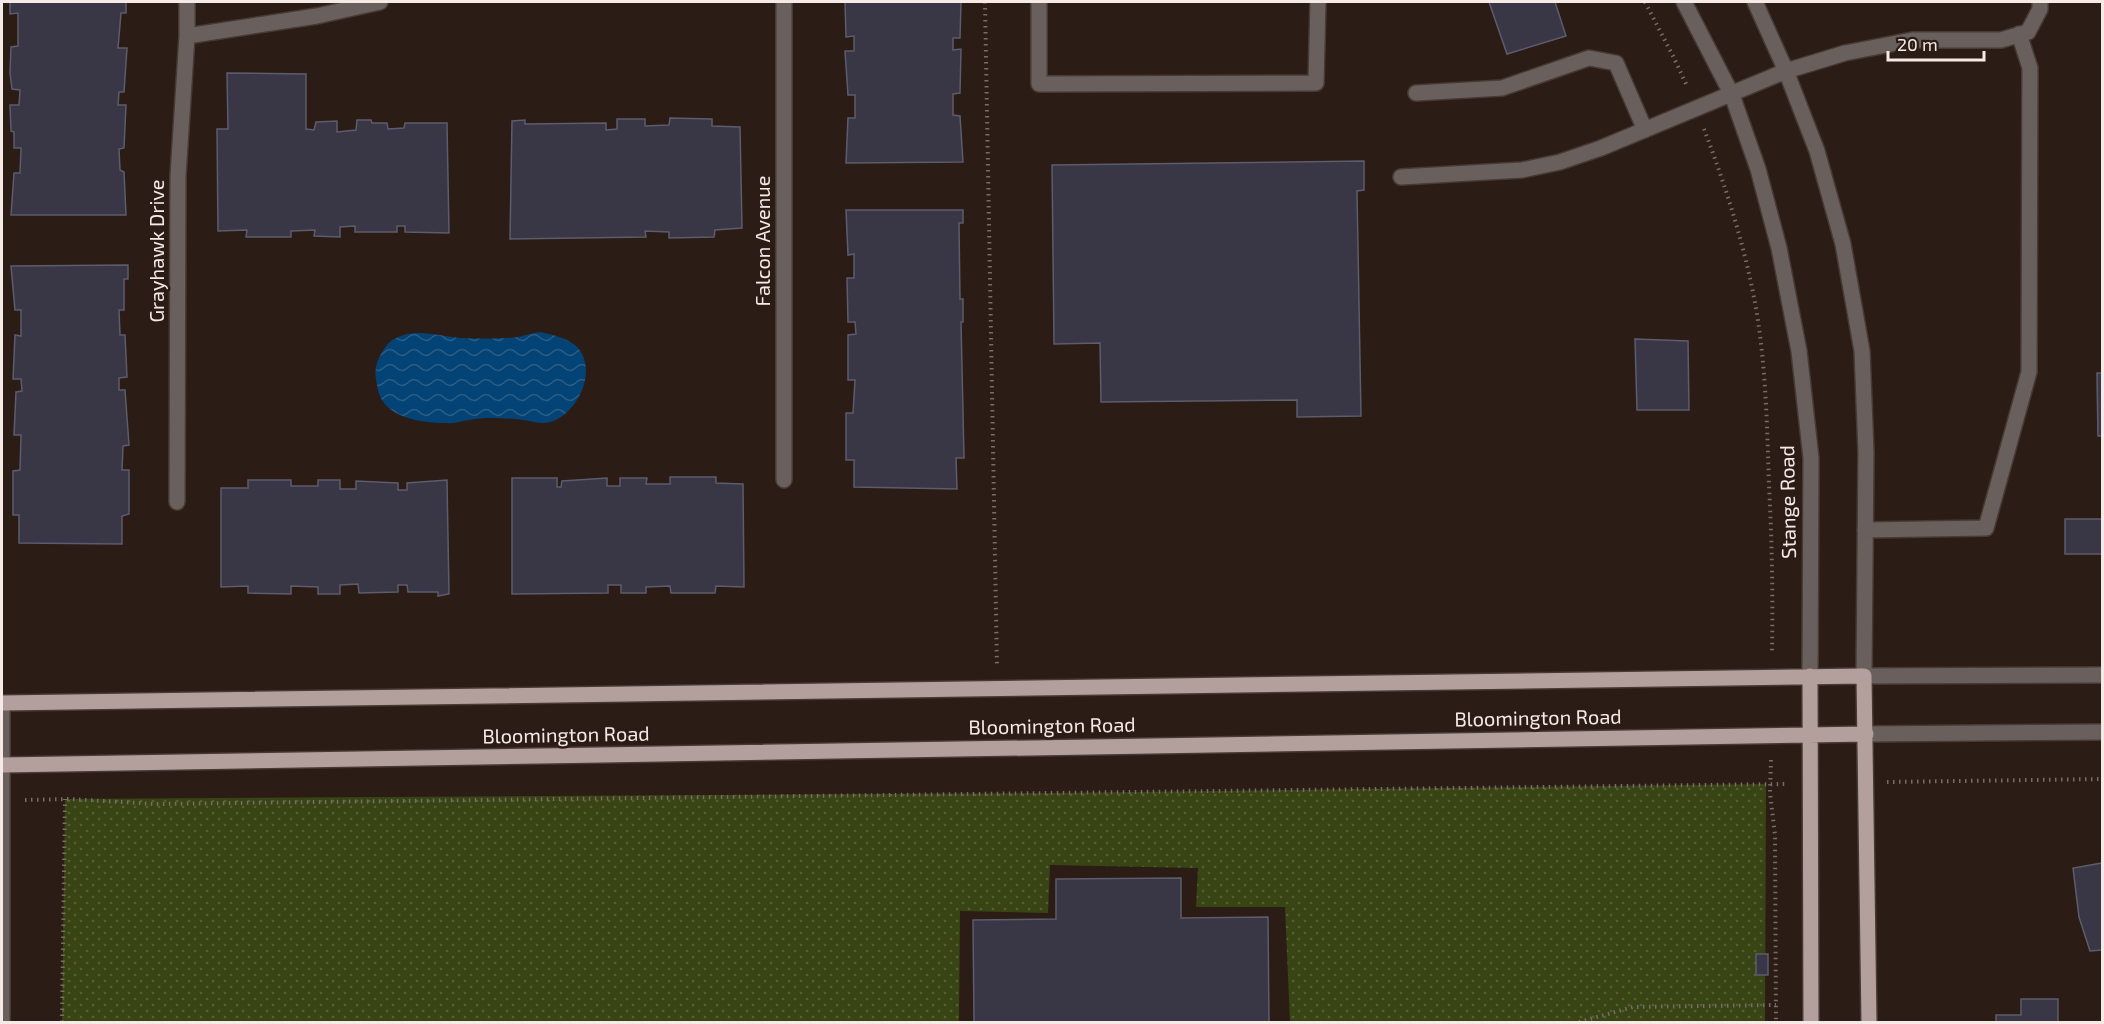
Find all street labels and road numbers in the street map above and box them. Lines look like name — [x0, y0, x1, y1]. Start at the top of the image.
street label: Falcon Avenue — [750, 176, 774, 306]
street label: Grayhawk Drive — [144, 179, 168, 323]
street label: Stange Road — [1774, 445, 1800, 559]
street label: Bloomington Road — [1454, 704, 1622, 730]
street label: Bloomington Road — [968, 712, 1136, 738]
street label: Bloomington Road — [482, 721, 650, 747]

